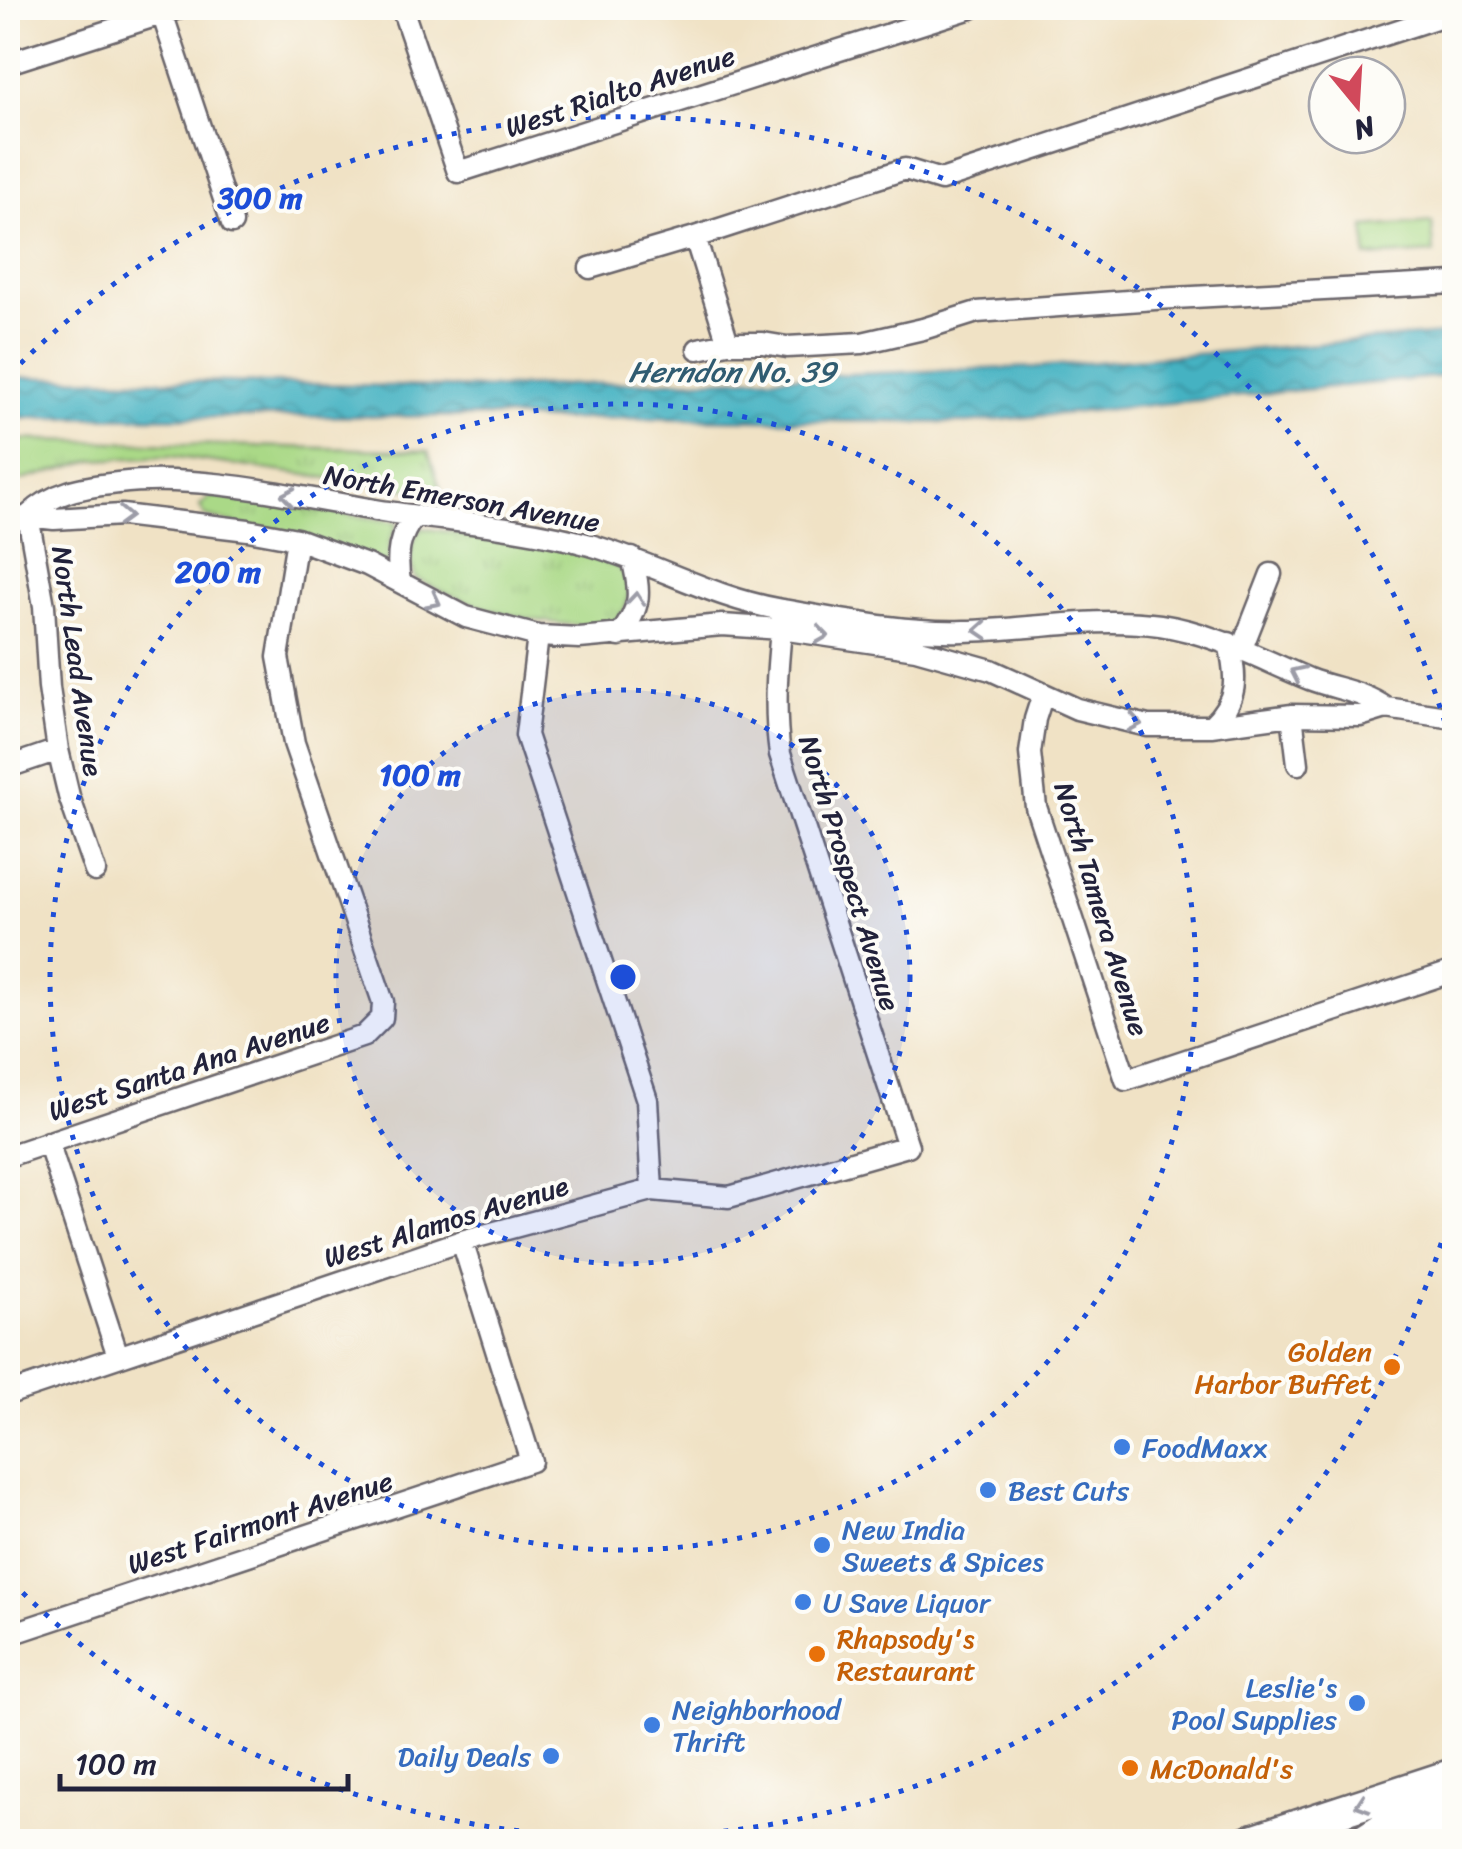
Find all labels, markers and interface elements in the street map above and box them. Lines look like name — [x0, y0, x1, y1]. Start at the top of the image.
street label: West Rialto Avenue — [499, 31, 742, 152]
north arrow — [1307, 55, 1407, 155]
text: N — [1347, 102, 1382, 155]
text: 300 m — [216, 171, 303, 225]
water label: Herndon No. 39 — [628, 345, 839, 399]
street label: North Emerson Avenue — [320, 450, 604, 547]
one-way arrow — [279, 487, 296, 508]
one-way arrow — [118, 505, 134, 526]
street label: North Lead Avenue — [37, 543, 118, 779]
text: 200 m — [175, 545, 261, 599]
one-way arrow — [424, 589, 442, 608]
one-way arrow — [625, 591, 646, 607]
one-way arrow — [972, 619, 988, 640]
one-way arrow — [813, 623, 830, 644]
one-way arrow — [1289, 665, 1307, 685]
one-way arrow — [1127, 712, 1143, 733]
street label: North Prospect Avenue — [784, 729, 915, 1017]
text: 100 m — [379, 748, 461, 802]
street label: North Tamera Avenue — [1040, 776, 1164, 1042]
centre of rings — [605, 959, 641, 995]
street label: West Santa Ana Avenue — [42, 998, 336, 1135]
street label: West Alamos Avenue — [318, 1161, 575, 1282]
place label: Golden Harbor Buffet — [1195, 1327, 1372, 1408]
marker: Golden Harbor Buffet — [1381, 1356, 1403, 1378]
place label: FoodMaxx — [1142, 1423, 1268, 1472]
marker: FoodMaxx — [1111, 1436, 1133, 1458]
street label: West Fairmont Avenue — [121, 1456, 399, 1589]
place label: Best Cuts — [1008, 1466, 1129, 1515]
marker: Best Cuts — [977, 1479, 999, 1501]
place label: New India Sweets & Spices — [842, 1505, 1044, 1586]
marker: New India Sweets & Spices — [811, 1534, 833, 1556]
place label: U Save Liquor — [823, 1578, 992, 1627]
marker: U Save Liquor — [792, 1591, 814, 1613]
place label: Rhapsody's Restaurant — [837, 1614, 975, 1695]
marker: Rhapsody's Restaurant — [806, 1643, 828, 1665]
place label: Leslie's Pool Supplies — [1171, 1663, 1338, 1744]
place label: Neighborhood Thrift — [672, 1685, 843, 1766]
marker: Leslie's Pool Supplies — [1346, 1692, 1368, 1714]
marker: Neighborhood Thrift — [641, 1714, 663, 1736]
scale bar — [60, 1729, 348, 1791]
place label: Daily Deals — [398, 1732, 531, 1781]
text: 100 m — [75, 1737, 157, 1791]
place label: McDonald's — [1150, 1744, 1293, 1793]
marker: Daily Deals — [540, 1745, 562, 1767]
marker: McDonald's — [1119, 1757, 1141, 1779]
one-way arrow — [1354, 1792, 1371, 1812]

